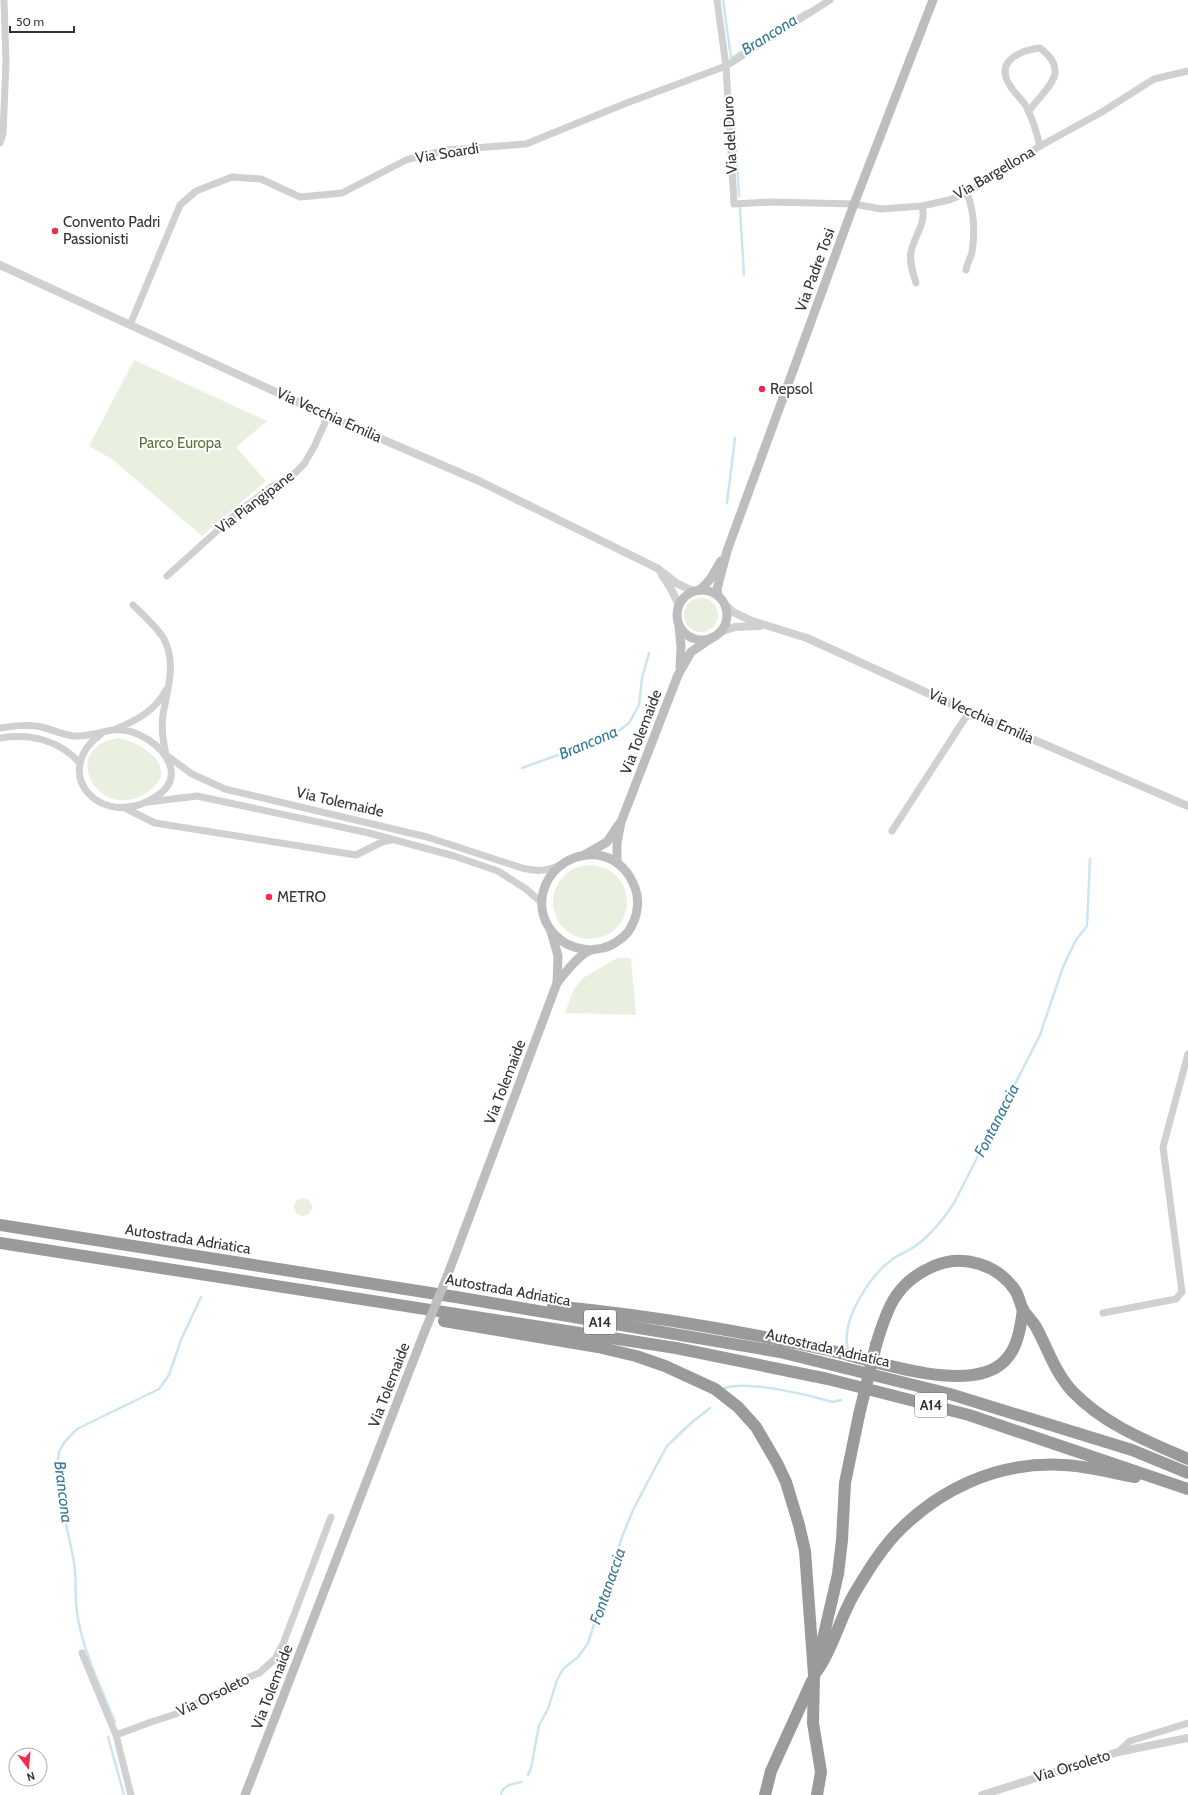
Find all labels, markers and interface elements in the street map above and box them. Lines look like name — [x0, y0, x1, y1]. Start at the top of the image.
scale bar — [10, 8, 74, 34]
water label: Brancona — [738, 10, 801, 59]
text: 50 m — [16, 14, 44, 29]
street label: Via del Duro — [719, 96, 741, 174]
street label: Via Soardi — [414, 139, 480, 167]
street label: Via Bargellona — [950, 142, 1038, 203]
place label: Convento Padri Passionisti — [63, 213, 160, 248]
marker: Convento Padri Passionisti — [50, 226, 60, 236]
street label: Via Padre Tosi — [792, 226, 838, 314]
place label: Repsol — [770, 380, 813, 398]
street label: Via Vecchia Emilia — [274, 384, 385, 447]
marker: Repsol — [757, 384, 767, 394]
park label: Parco Europa — [139, 434, 222, 452]
street label: Via Piangipane — [212, 467, 298, 537]
street label: Via Vecchia Emilia — [926, 685, 1037, 748]
street label: Via Tolemaide — [617, 687, 666, 777]
water label: Brancona — [556, 722, 621, 763]
street label: Via Tolemaide — [294, 783, 386, 821]
place label: METRO — [277, 888, 326, 906]
marker: METRO — [264, 892, 274, 902]
street label: Via Tolemaide — [481, 1037, 530, 1127]
water label: Fontanaccia — [970, 1081, 1023, 1160]
street label: Autostrada Adriatica — [124, 1220, 253, 1258]
street label: Autostrada Adriatica — [444, 1270, 573, 1310]
road number: A14 — [584, 1310, 616, 1334]
street label: Autostrada Adriatica — [764, 1325, 893, 1371]
street label: Via Tolemaide — [365, 1340, 414, 1430]
road number: A14 — [915, 1393, 947, 1417]
water label: Brancona — [50, 1460, 77, 1524]
water label: Fontanaccia — [586, 1546, 629, 1627]
street label: Via Tolemaide — [248, 1642, 297, 1732]
street label: Via Orsoleto — [174, 1670, 252, 1720]
street label: Via Orsoleto — [1032, 1746, 1112, 1786]
north arrow — [8, 1747, 48, 1787]
text: N — [25, 1769, 36, 1784]

